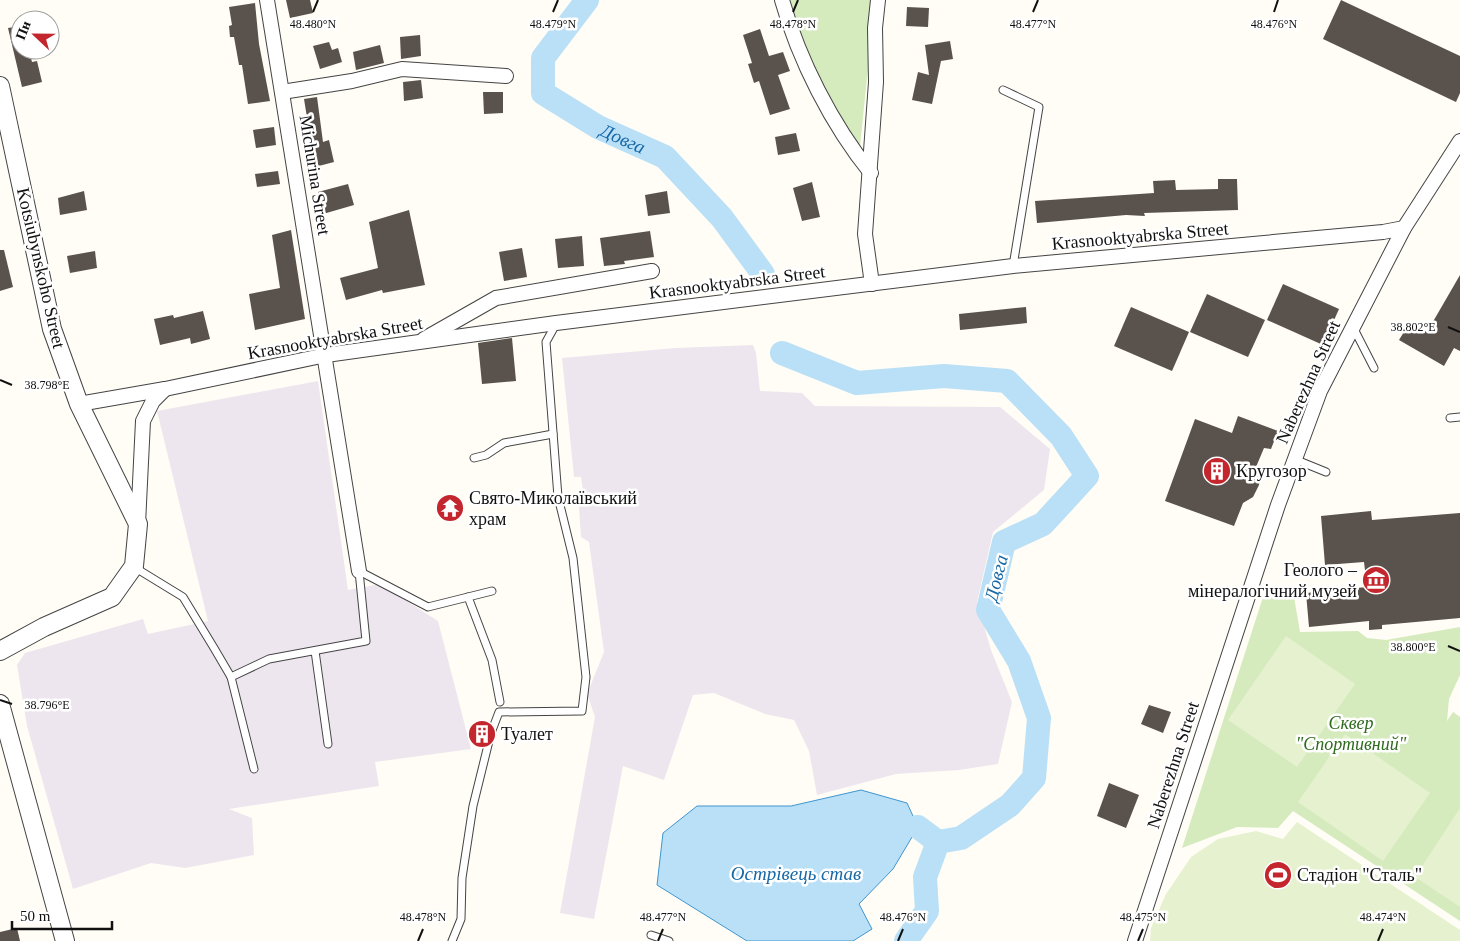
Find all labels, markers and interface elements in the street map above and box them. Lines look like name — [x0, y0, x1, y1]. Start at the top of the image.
north arrow — [10, 10, 60, 60]
text: 48.480°N — [290, 17, 337, 31]
text: 48.479°N — [530, 17, 577, 31]
text: 48.478°N — [770, 17, 817, 31]
text: 48.477°N — [1010, 17, 1057, 31]
text: 48.476°N — [1251, 17, 1298, 31]
text: Пн — [13, 19, 34, 42]
street label: Michurina Street — [296, 113, 334, 237]
water label: Довга — [596, 118, 649, 157]
street label: Kotsiubynskoho Street — [13, 186, 69, 350]
street label: Krasnooktyabrska Street — [1051, 218, 1229, 254]
street label: Krasnooktyabrska Street — [648, 261, 826, 303]
street label: Krasnooktyabrska Street — [246, 313, 424, 363]
street label: Naberezhna Street — [1272, 317, 1344, 447]
text: 38.802°E — [1390, 320, 1436, 334]
text: 38.798°E — [24, 378, 70, 392]
building icon: Кругозор — [1202, 456, 1232, 486]
place label: Кругозор — [1236, 461, 1307, 481]
place label: Свято-Миколаївський храм — [469, 488, 637, 529]
temple icon: Свято-Миколаївський храм — [435, 493, 465, 523]
water label: Довга — [980, 553, 1012, 605]
place label: Геолого – мінералогічний музей — [1188, 560, 1358, 601]
museum icon: Геолого – мінералогічний музей — [1361, 565, 1391, 595]
text: 38.800°E — [1390, 640, 1436, 654]
text: 38.796°E — [24, 698, 70, 712]
street label: Naberezhna Street — [1143, 699, 1203, 831]
park label: Сквер "Спортивний" — [1296, 713, 1407, 754]
building icon: Туалет — [467, 719, 497, 749]
place label: Туалет — [501, 724, 553, 744]
sports icon: Стадіон "Сталь" — [1263, 860, 1293, 890]
water label: Острівець став — [731, 863, 861, 884]
place label: Стадіон "Сталь" — [1297, 865, 1422, 885]
scale bar — [12, 898, 112, 930]
text: 50 m — [20, 908, 51, 924]
text: 48.478°N — [400, 910, 447, 924]
text: 48.477°N — [640, 910, 687, 924]
text: 48.476°N — [880, 910, 927, 924]
text: 48.475°N — [1120, 910, 1167, 924]
text: 48.474°N — [1360, 910, 1407, 924]

